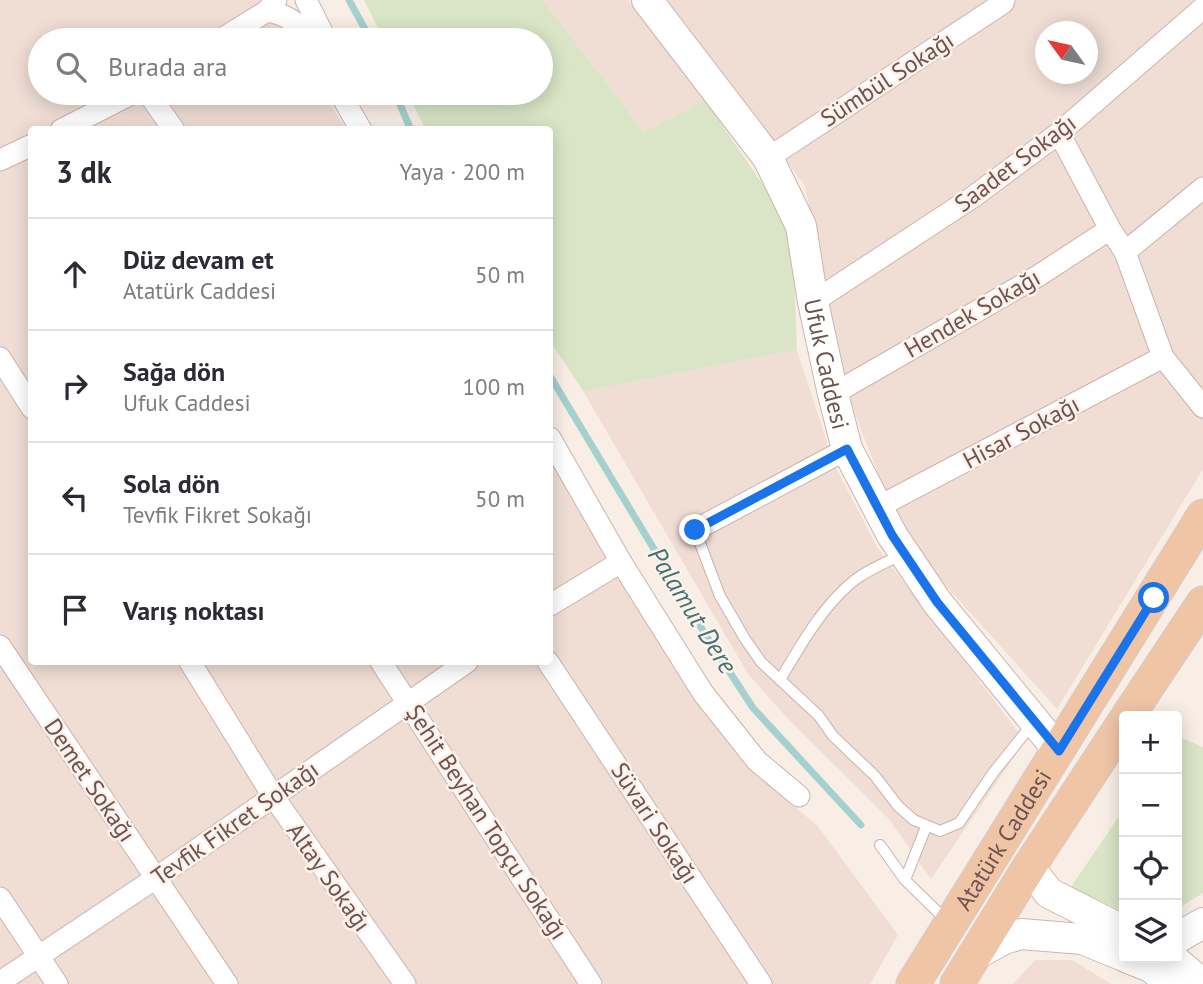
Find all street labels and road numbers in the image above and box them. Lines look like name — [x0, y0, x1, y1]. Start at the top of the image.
street label: Sümbül Sokağı — [814, 24, 960, 134]
street label: Saadet Sokağı — [948, 107, 1082, 219]
street label: Hendek Sokağı — [898, 262, 1046, 364]
street label: Ufuk Caddesi — [797, 296, 857, 433]
street label: Hisar Sokağı — [957, 388, 1085, 476]
street label: Şehit Beyhan Topçu Sokağı — [399, 699, 575, 945]
street label: Demet Sokağı — [37, 712, 143, 848]
street label: Tevfik Fikret Sokağı — [145, 754, 325, 892]
street label: Süvari Sokağı — [604, 756, 706, 890]
street label: Atatürk Caddesi — [947, 763, 1058, 916]
street label: Altay Sokağı — [280, 816, 378, 938]

